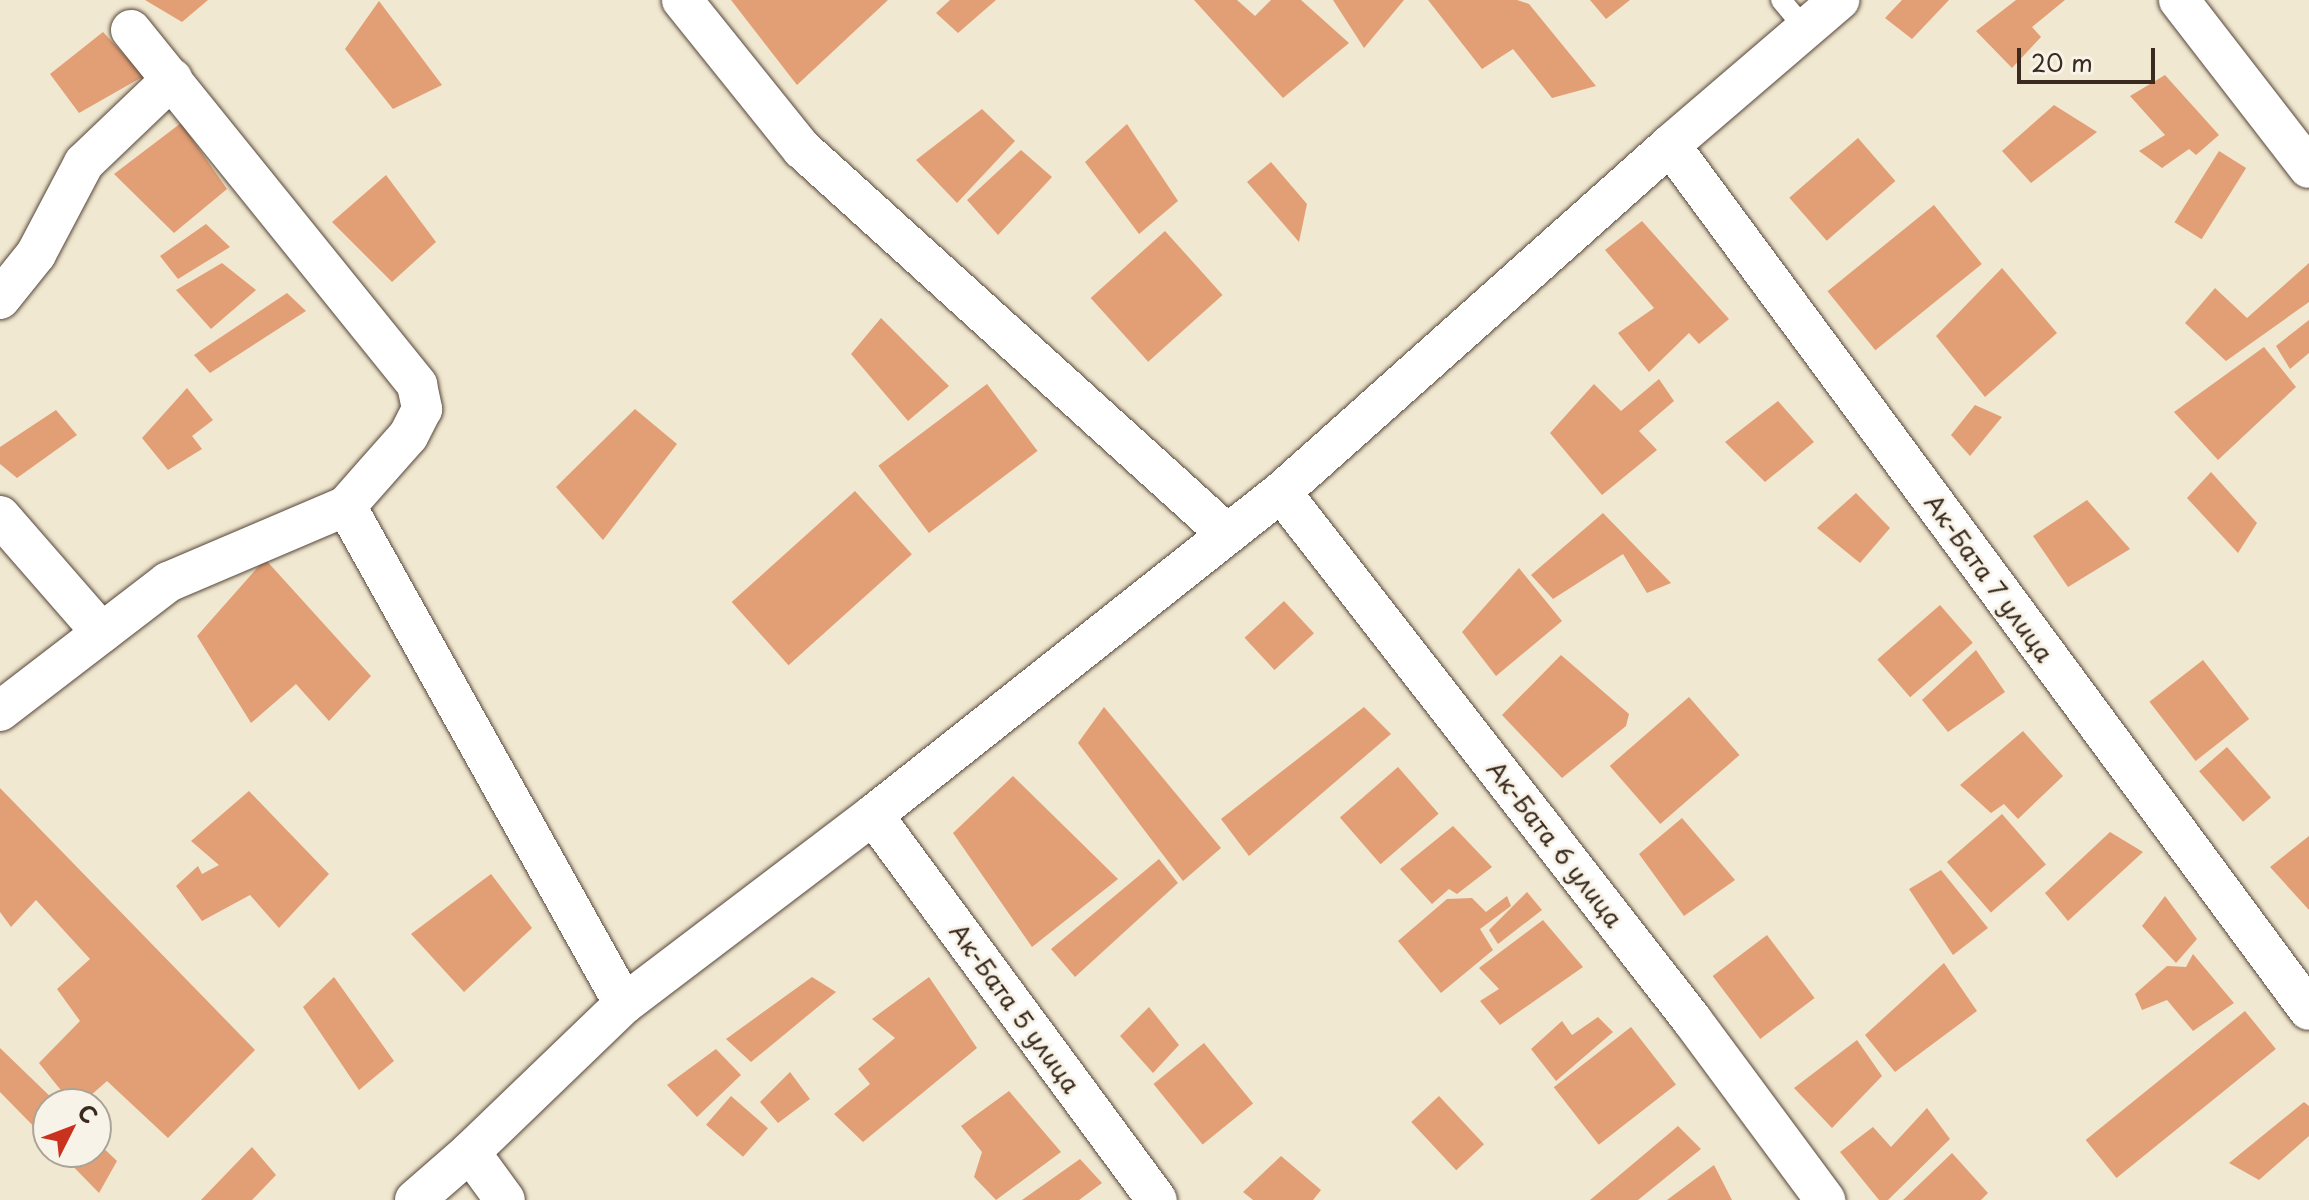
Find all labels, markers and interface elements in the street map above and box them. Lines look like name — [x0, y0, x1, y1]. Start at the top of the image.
scale bar — [2021, 32, 2159, 82]
text: 20 m — [2031, 44, 2093, 80]
street label: Ак-Бата 7 улица — [1918, 488, 2060, 668]
street label: Ак-Бата 6 улица — [1481, 755, 1629, 933]
street label: Ак-Бата 5 улица — [944, 917, 1086, 1099]
north arrow — [32, 1088, 112, 1168]
text: С — [71, 1096, 107, 1130]

